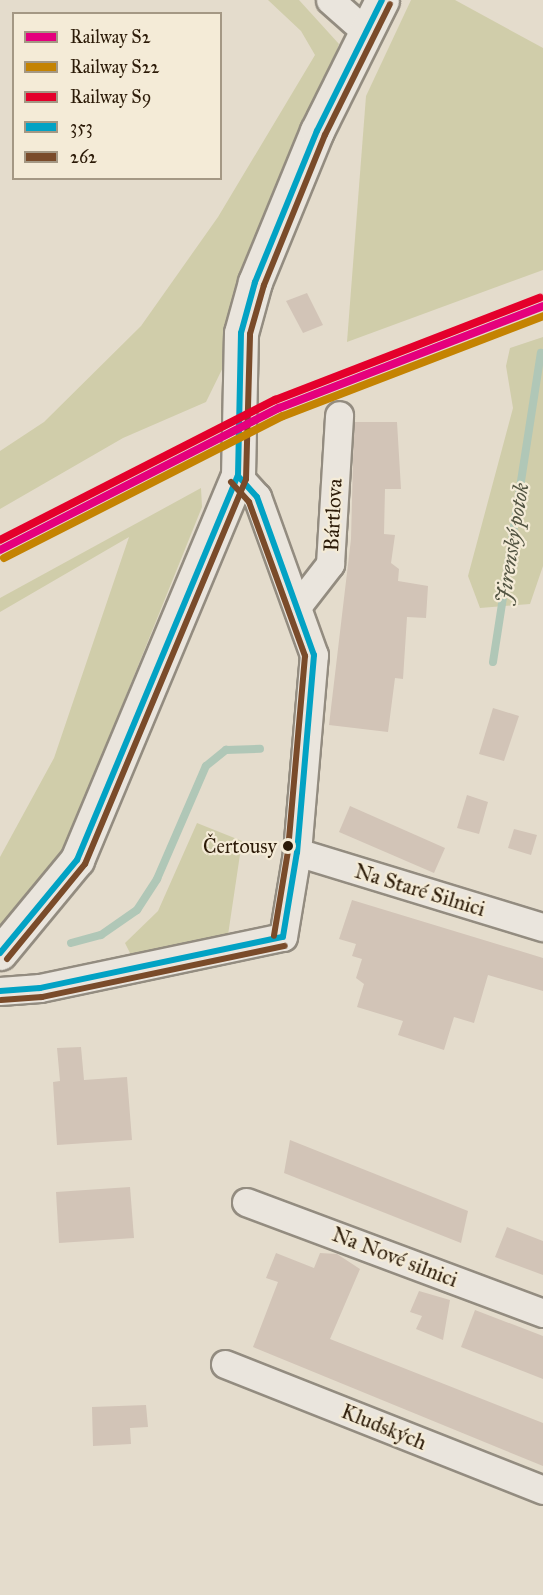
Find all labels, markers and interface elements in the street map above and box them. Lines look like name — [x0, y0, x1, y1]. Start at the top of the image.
legend — [12, 12, 222, 180]
text: Railway S2 — [70, 26, 151, 48]
text: Railway S22 — [70, 56, 159, 78]
text: Railway S9 — [70, 86, 151, 108]
text: 353 — [70, 116, 93, 138]
text: 262 — [70, 146, 97, 168]
street label: Bártlova — [319, 478, 347, 552]
water label: Jirenský potok — [489, 481, 535, 605]
place label: Čertousy — [203, 834, 277, 858]
marker: Čertousy — [282, 840, 294, 852]
street label: Na Staré Silnici — [352, 858, 488, 922]
street label: Na Nové silnici — [329, 1221, 461, 1293]
street label: Kludských — [338, 1399, 430, 1455]

